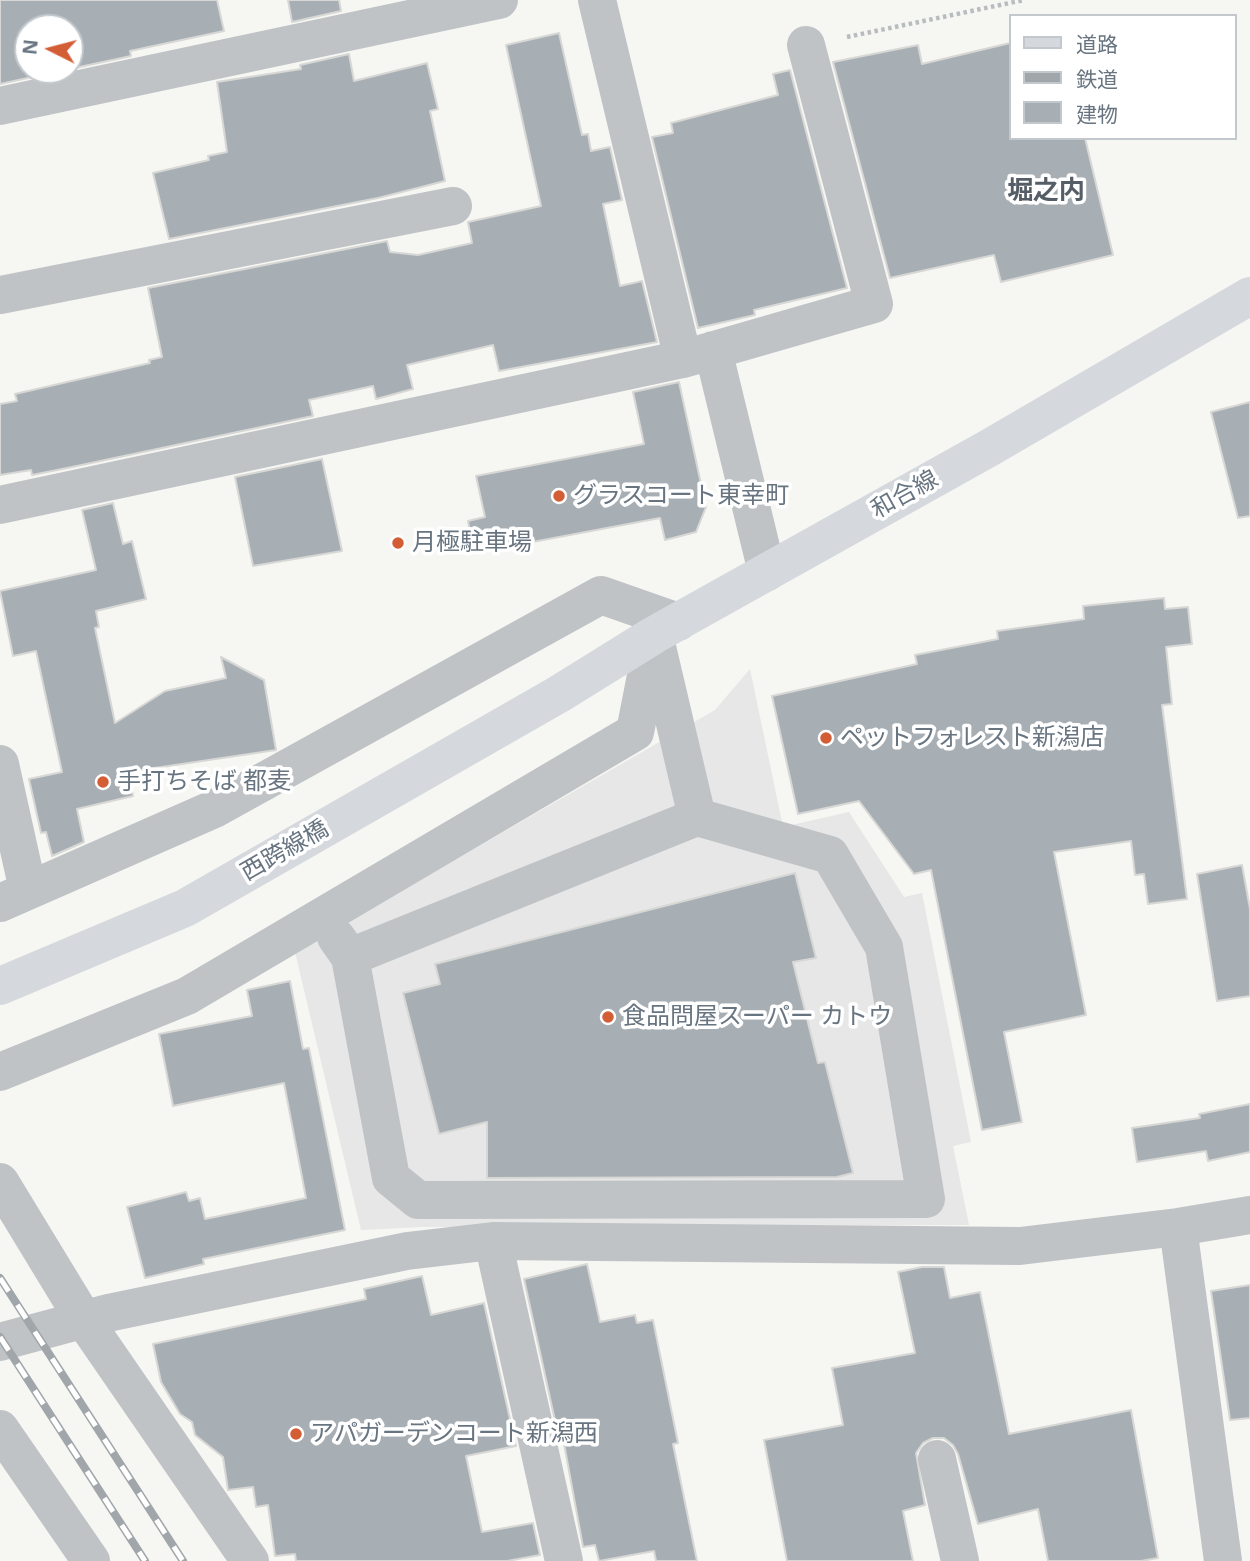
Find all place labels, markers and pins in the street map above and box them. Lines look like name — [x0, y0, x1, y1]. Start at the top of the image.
place label: グラスコート東幸町 — [573, 482, 789, 510]
marker: グラスコート東幸町 — [551, 488, 567, 504]
place label: 月極駐車場 — [412, 529, 532, 557]
marker: 月極駐車場 — [390, 535, 406, 551]
place label: ペットフォレスト新潟店 — [840, 724, 1104, 752]
marker: ペットフォレスト新潟店 — [818, 730, 834, 746]
place label: 手打ちそば 都麦 — [117, 768, 291, 796]
marker: 手打ちそば 都麦 — [95, 774, 111, 790]
place label: 食品問屋スーパー カトウ — [622, 1003, 892, 1031]
marker: 食品問屋スーパー カトウ — [600, 1009, 616, 1025]
place label: アパガーデンコート新潟西 — [310, 1420, 598, 1448]
marker: アパガーデンコート新潟西 — [288, 1426, 304, 1442]

